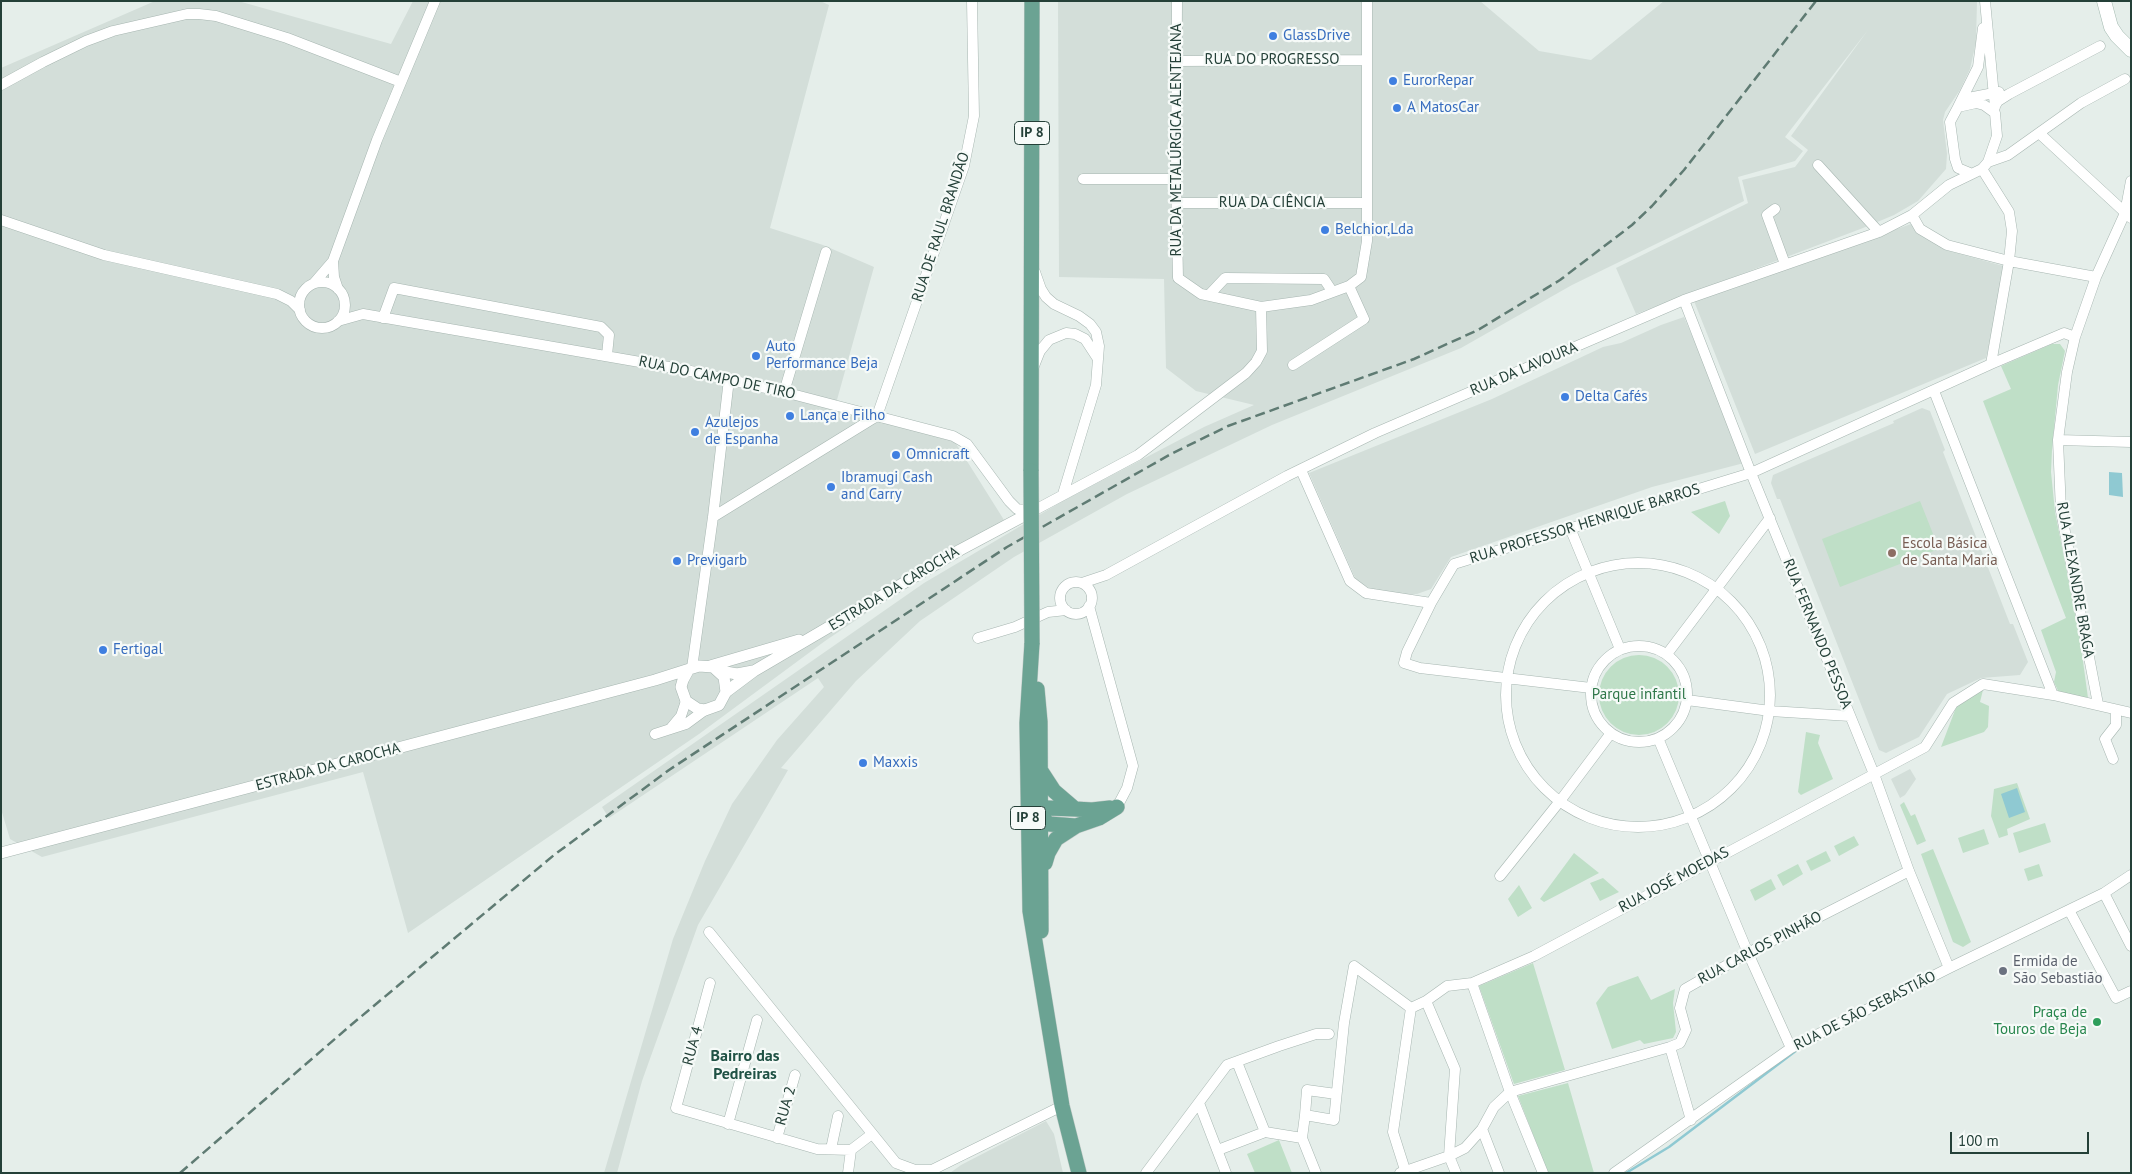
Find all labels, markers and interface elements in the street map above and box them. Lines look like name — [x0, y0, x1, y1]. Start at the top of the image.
street label: RUA DA METALÚRGICA ALENTEJANA — [1168, 23, 1186, 257]
place label: GlassDrive — [1283, 27, 1350, 45]
marker: GlassDrive — [1267, 30, 1279, 42]
street label: RUA DO PROGRESSO — [1205, 51, 1339, 69]
place label: EurorRepar — [1403, 72, 1474, 90]
marker: EurorRepar — [1387, 75, 1399, 87]
place label: A MatosCar — [1407, 99, 1479, 117]
marker: A MatosCar — [1391, 102, 1403, 114]
road number: IP 8 — [1014, 122, 1050, 144]
street label: RUA DE RAUL BRANDÃO — [908, 150, 974, 304]
street label: RUA DA CIÊNCIA — [1219, 194, 1325, 212]
place label: Belchior,Lda — [1335, 221, 1414, 239]
marker: Belchior,Lda — [1319, 224, 1331, 236]
place label: Auto Performance Beja — [766, 338, 878, 373]
street label: RUA DA LAVOURA — [1467, 338, 1581, 400]
marker: Auto Performance Beja — [750, 350, 762, 362]
street label: RUA DO CAMPO DE TIRO — [637, 353, 797, 403]
place label: Delta Cafés — [1575, 388, 1648, 406]
marker: Delta Cafés — [1559, 391, 1571, 403]
place label: Lança e Filho — [800, 407, 885, 425]
marker: Lança e Filho — [784, 410, 796, 422]
place label: Azulejos de Espanha — [705, 414, 778, 449]
marker: Azulejos de Espanha — [689, 426, 701, 438]
place label: Omnicraft — [906, 446, 970, 464]
marker: Omnicraft — [890, 449, 902, 461]
place label: Ibramugi Cash and Carry — [841, 469, 933, 504]
street label: RUA PROFESSOR HENRIQUE BARROS — [1468, 480, 1702, 568]
marker: Ibramugi Cash and Carry — [825, 481, 837, 493]
street label: RUA ALEXANDRE BRAGA — [2052, 501, 2098, 659]
place label: Escola Básica de Santa Maria — [1902, 535, 1998, 570]
street label: ESTRADA DA CAROCHA — [826, 543, 962, 635]
marker: Escola Básica de Santa Maria — [1886, 547, 1898, 559]
place label: Previgarb — [687, 552, 747, 570]
marker: Previgarb — [671, 555, 683, 567]
street label: RUA FERNANDO PESSOA — [1779, 556, 1855, 712]
place label: Fertigal — [113, 641, 163, 659]
marker: Fertigal — [97, 644, 109, 656]
park label: Parque infantil — [1592, 686, 1686, 704]
street label: ESTRADA DA CAROCHA — [254, 739, 402, 795]
place label: Maxxis — [873, 754, 918, 772]
marker: Maxxis — [857, 757, 869, 769]
road number: IP 8 — [1010, 806, 1046, 830]
street label: RUA JOSÉ MOEDAS — [1616, 843, 1732, 917]
street label: RUA CARLOS PINHÃO — [1695, 908, 1825, 988]
place label: Ermida de São Sebastião — [2013, 953, 2102, 988]
marker: Ermida de São Sebastião — [1997, 965, 2009, 977]
street label: RUA DE SÃO SEBASTIÃO — [1791, 967, 1939, 1055]
place label: Praça de Touros de Beja — [1993, 1004, 2087, 1039]
marker: Praça de Touros de Beja — [2091, 1016, 2103, 1028]
street label: RUA 4 — [679, 1025, 707, 1067]
district label: Bairro das Pedreiras — [711, 1046, 779, 1084]
street label: RUA 2 — [772, 1084, 800, 1128]
scale bar — [1952, 1122, 2091, 1154]
text: 100 m — [1958, 1131, 1999, 1150]

